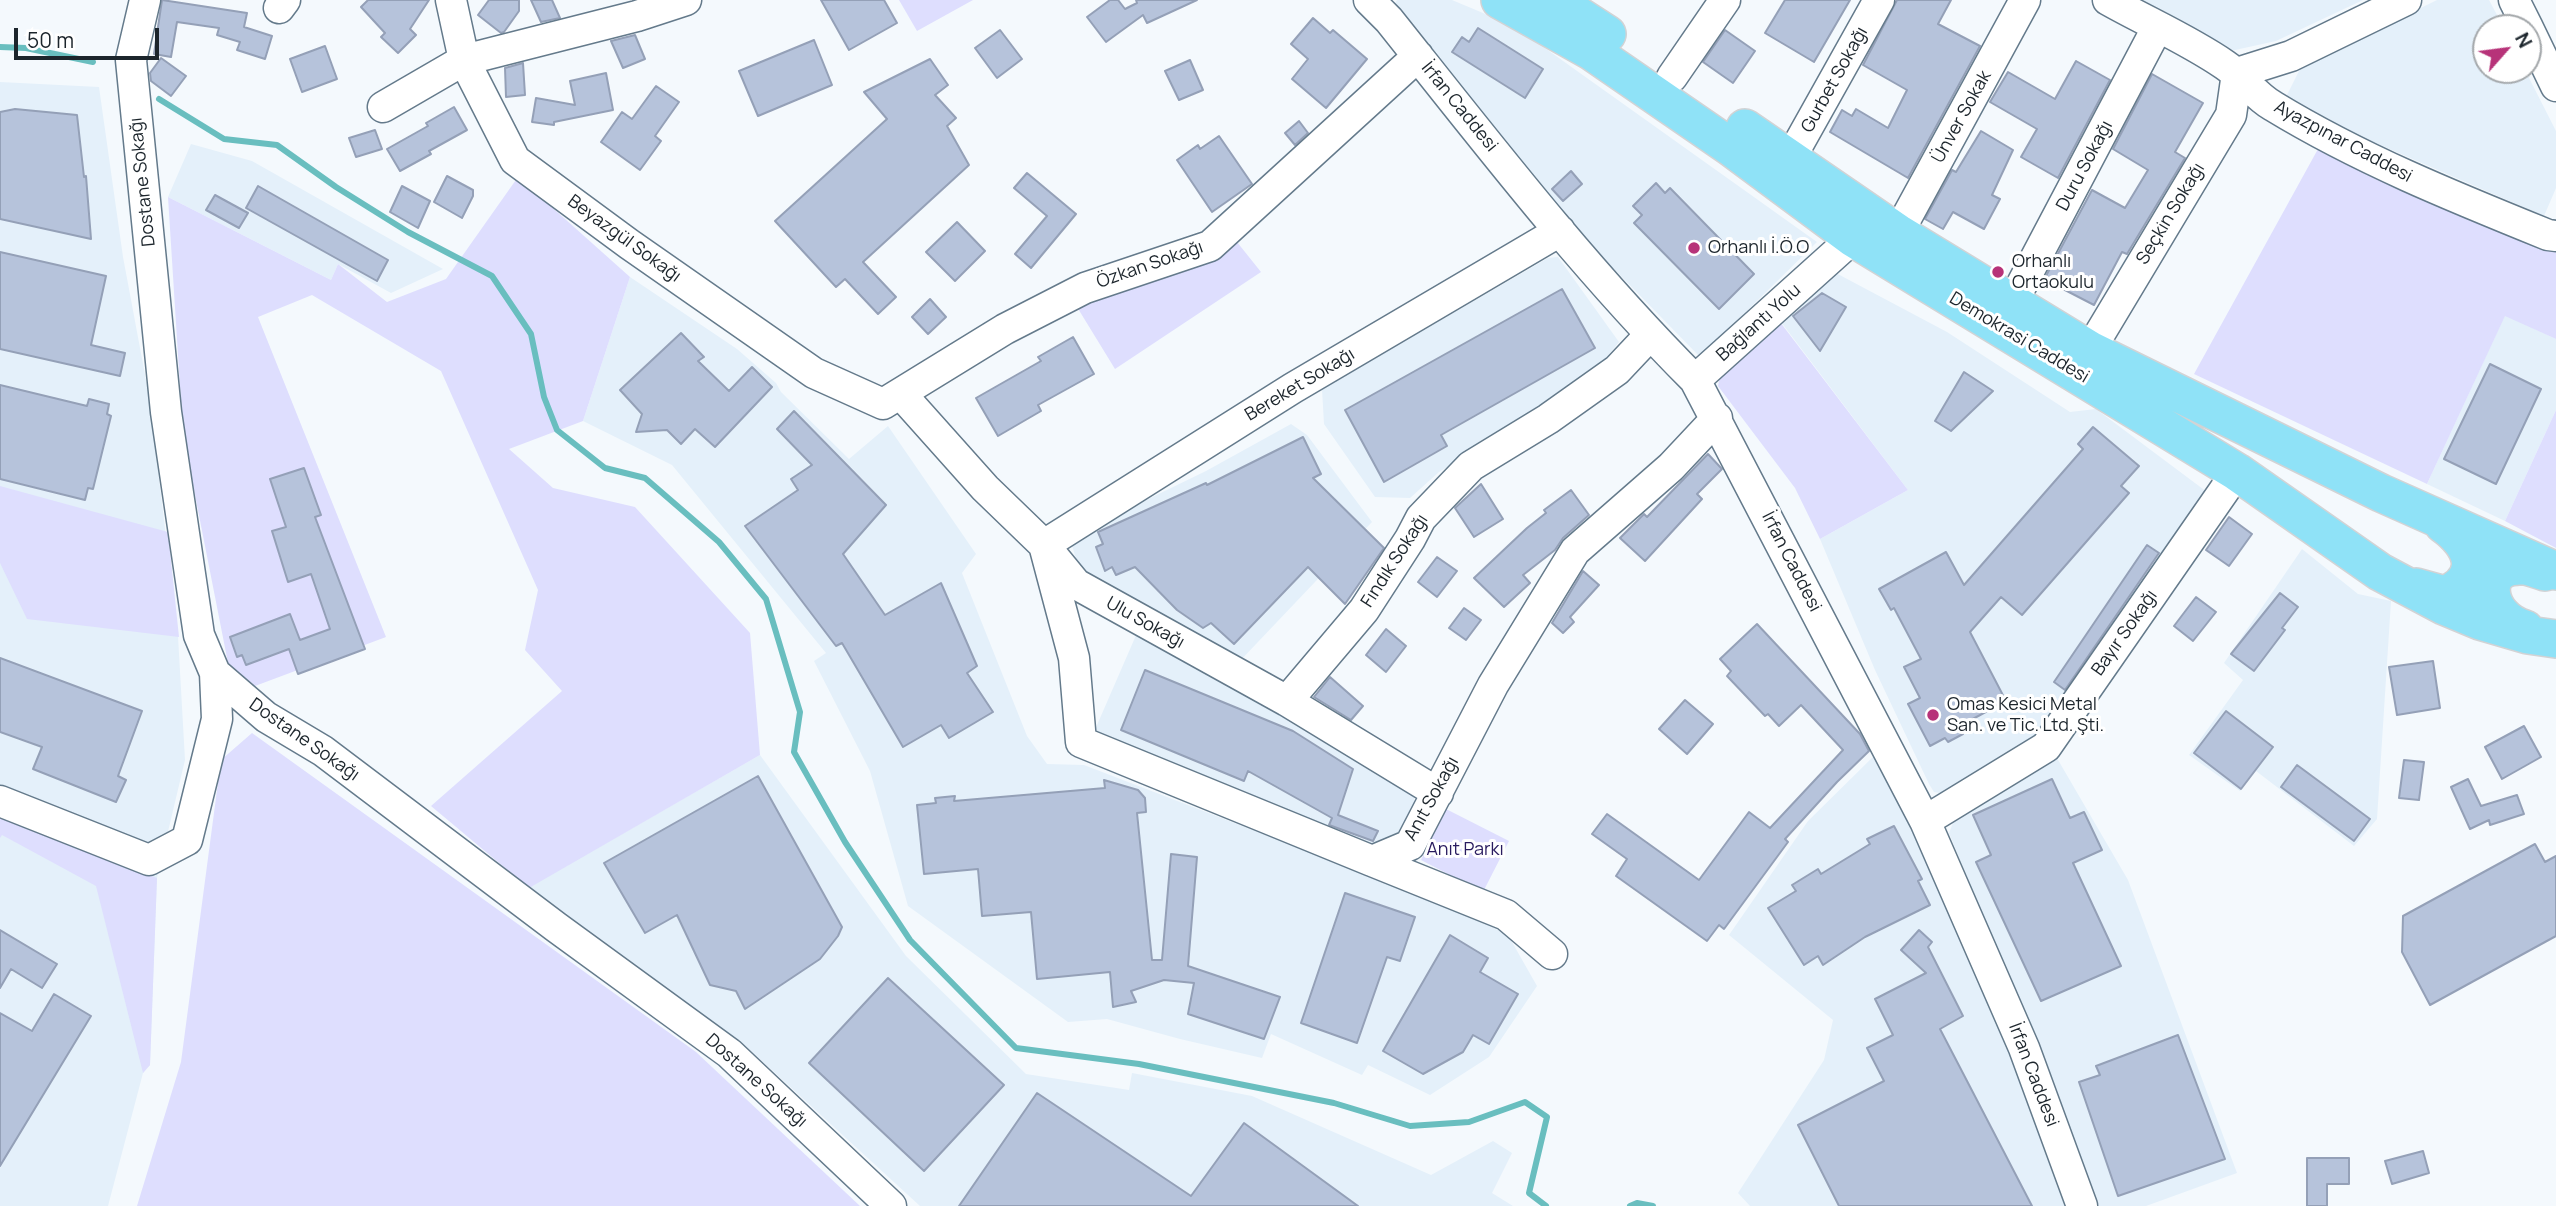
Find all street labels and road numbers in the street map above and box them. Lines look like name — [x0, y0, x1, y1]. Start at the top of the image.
street label: Gurbet Sokağı — [1797, 23, 1873, 137]
street label: İrfan Caddesi — [1416, 58, 1502, 156]
street label: Ünver Sokak — [1928, 67, 1996, 167]
street label: Ayazpınar Caddesi — [2270, 97, 2416, 187]
street label: Dostane Sokağı — [125, 116, 161, 248]
street label: Duru Sokağı — [2052, 117, 2118, 215]
street label: Seçkin Sokağı — [2132, 159, 2210, 269]
street label: Beyazgül Sokağı — [563, 191, 685, 287]
street label: Özkan Sokağı — [1094, 237, 1206, 293]
street label: Bağlantı Yolu — [1712, 280, 1806, 366]
street label: Demokrasi Caddesi — [1945, 288, 2093, 388]
street label: Bereket Sokağı — [1241, 344, 1359, 426]
street label: İrfan Caddesi — [1757, 508, 1825, 616]
street label: Fındık Sokağı — [1357, 510, 1433, 612]
street label: Bayır Sokağı — [2088, 586, 2162, 680]
street label: Ulu Sokağı — [1102, 593, 1188, 653]
street label: Dostane Sokağı — [245, 694, 363, 786]
street label: Anıt Sokağı — [1400, 753, 1464, 845]
street label: İrfan Caddesi — [2003, 1020, 2063, 1130]
street label: Dostane Sokağı — [701, 1030, 811, 1132]

